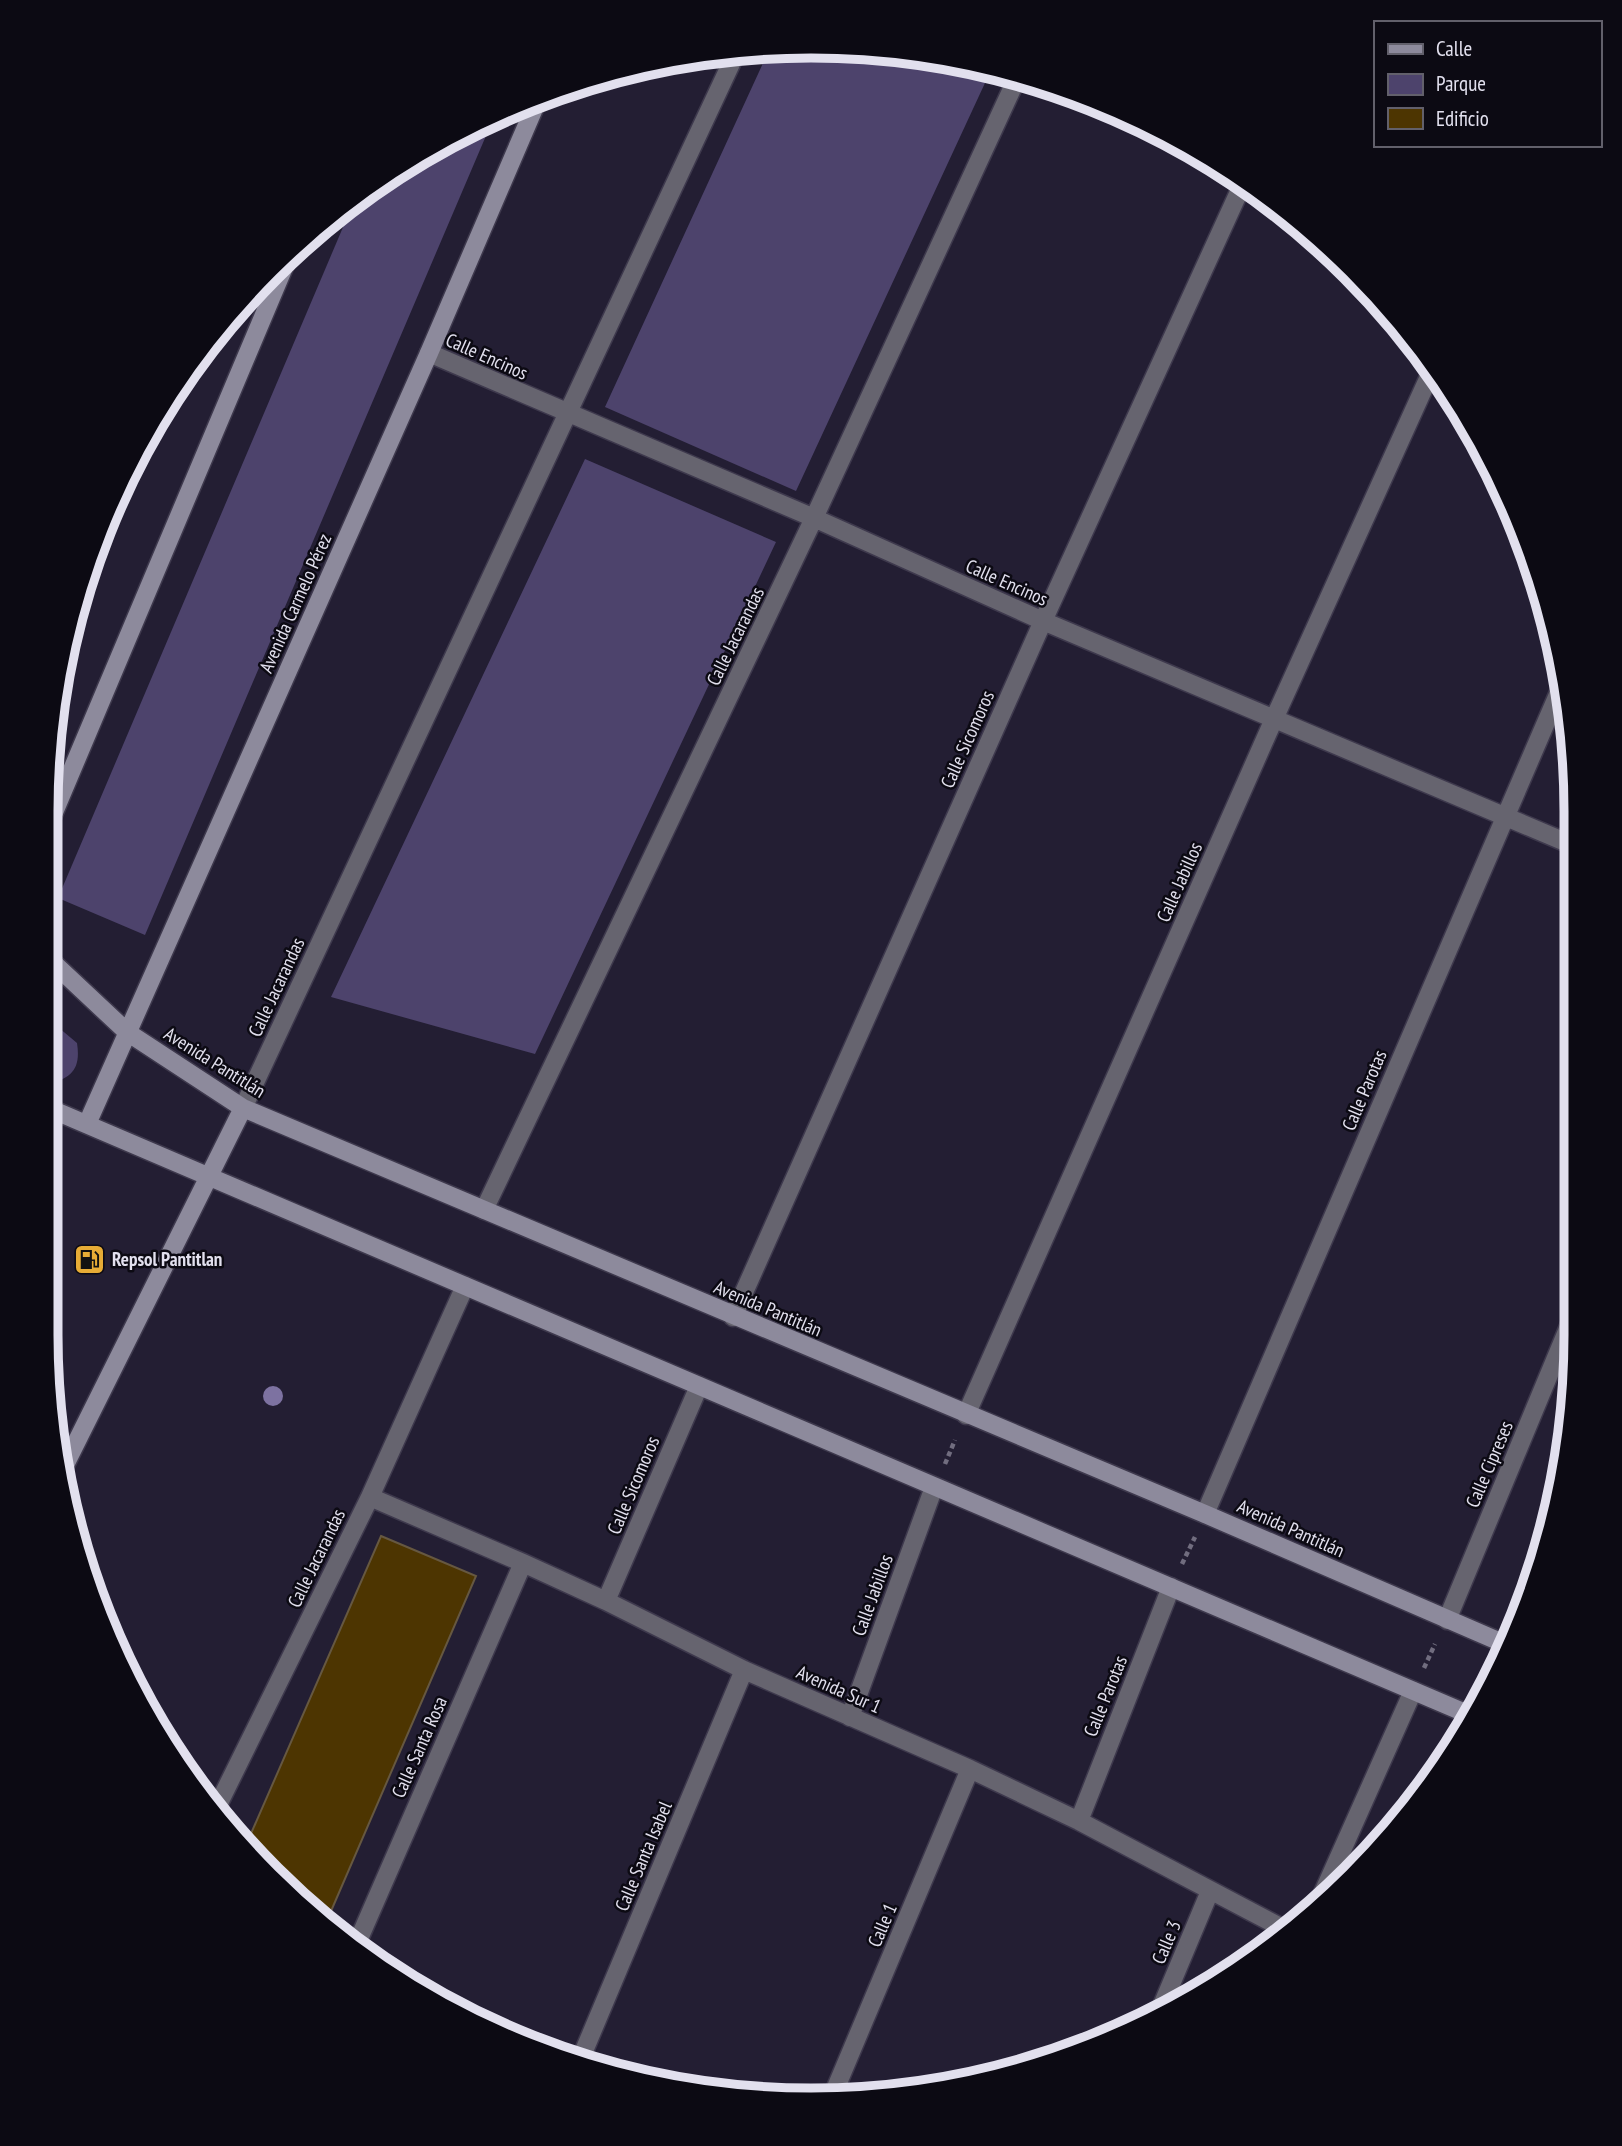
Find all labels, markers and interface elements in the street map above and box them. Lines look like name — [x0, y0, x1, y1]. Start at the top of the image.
legend — [1374, 21, 1601, 147]
text: Calle — [1436, 35, 1472, 62]
text: Parque — [1436, 70, 1486, 97]
text: Edificio — [1436, 105, 1489, 132]
street label: Calle Encinos — [442, 327, 532, 385]
street label: Avenida Carmelo Pérez — [254, 530, 336, 676]
street label: Calle Encinos — [962, 553, 1052, 611]
street label: Calle Jacarandas — [701, 583, 769, 689]
street label: Calle Sicomoros — [935, 687, 999, 791]
street label: Calle Jabillos — [1151, 838, 1207, 926]
street label: Calle Jacarandas — [243, 934, 309, 1040]
street label: Avenida Pantitlán — [160, 1021, 270, 1103]
street label: Calle Parotas — [1336, 1046, 1392, 1134]
fuel station icon: Repsol Pantitlan — [72, 1242, 106, 1276]
place label: Repsol Pantitlan — [112, 1247, 222, 1271]
street label: Avenida Pantitlán — [710, 1275, 826, 1341]
street label: Calle Cipreses — [1460, 1417, 1518, 1511]
street label: Calle Sicomoros — [602, 1432, 664, 1538]
street label: Avenida Pantitlán — [1234, 1494, 1348, 1562]
street label: Calle Jacarandas — [282, 1505, 350, 1611]
street label: Calle Jabillos — [846, 1551, 898, 1639]
street label: Calle Parotas — [1078, 1652, 1132, 1740]
street label: Avenida Sur 1 — [793, 1660, 885, 1718]
street label: Calle Santa Rosa — [386, 1693, 452, 1801]
street label: Calle Santa Isabel — [609, 1797, 677, 1914]
street label: Calle 1 — [862, 1899, 902, 1951]
street label: Calle 3 — [1146, 1916, 1186, 1968]

